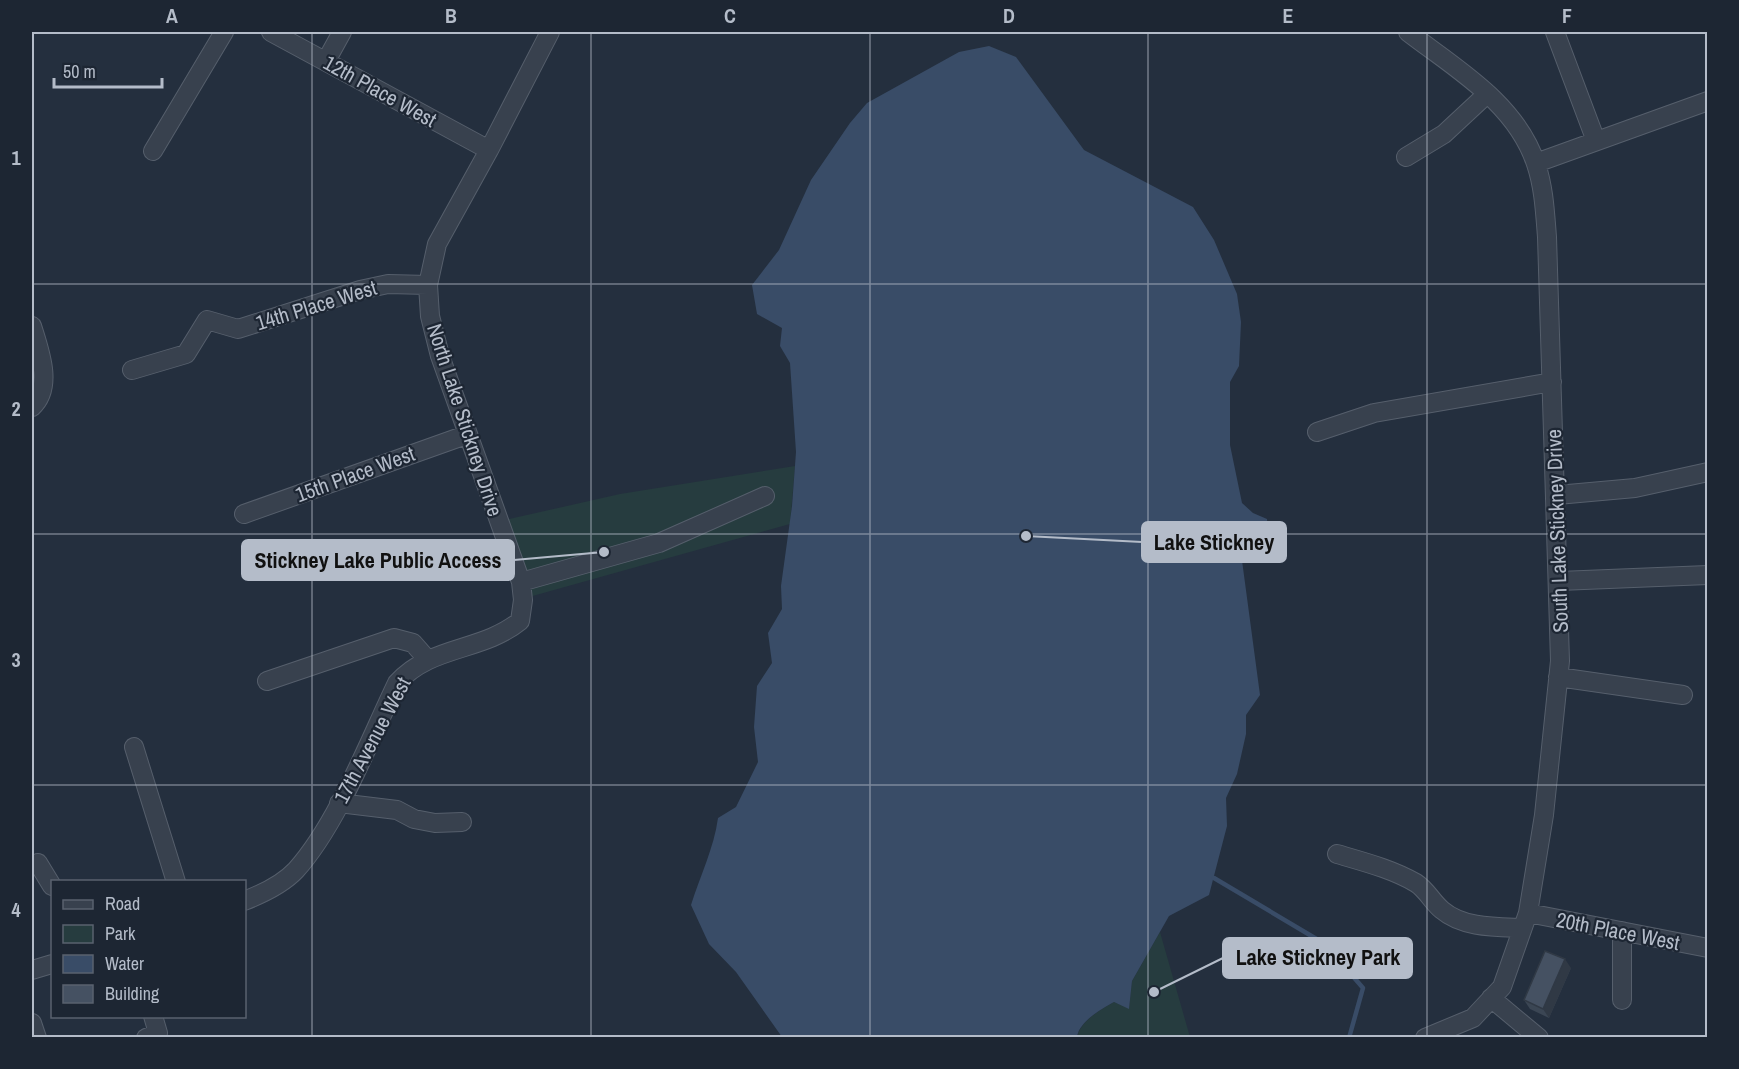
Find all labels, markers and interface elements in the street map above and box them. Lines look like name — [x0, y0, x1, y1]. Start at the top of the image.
text: A — [166, 2, 178, 29]
text: B — [445, 2, 457, 29]
text: C — [724, 2, 736, 29]
text: D — [1003, 2, 1015, 29]
text: E — [1283, 2, 1294, 29]
text: F — [1562, 2, 1572, 29]
street label: 12th Place West — [318, 48, 442, 134]
scale bar — [54, 51, 162, 89]
text: 50 m — [63, 59, 96, 84]
text: 1 — [11, 144, 21, 171]
street label: 14th Place West — [252, 273, 380, 337]
street label: North Lake Stickney Drive — [420, 320, 510, 520]
text: 2 — [11, 395, 21, 422]
street label: South Lake Stickney Drive — [1539, 429, 1575, 633]
street label: 15th Place West — [291, 439, 419, 509]
callout: Lake Stickney — [1142, 522, 1286, 562]
text: Lake Stickney — [1154, 527, 1274, 557]
callout: Stickney Lake Public Access — [242, 540, 514, 580]
text: Stickney Lake Public Access — [254, 545, 502, 575]
text: 3 — [11, 646, 21, 673]
street label: 17th Avenue West — [327, 672, 418, 808]
legend — [51, 880, 246, 1018]
text: Road — [105, 891, 140, 916]
text: 4 — [11, 896, 21, 923]
street label: 20th Place West — [1554, 905, 1682, 957]
text: Park — [105, 921, 136, 946]
callout: Lake Stickney Park — [1223, 938, 1412, 978]
text: Lake Stickney Park — [1236, 942, 1401, 972]
text: Water — [105, 951, 144, 976]
text: Building — [105, 981, 160, 1006]

